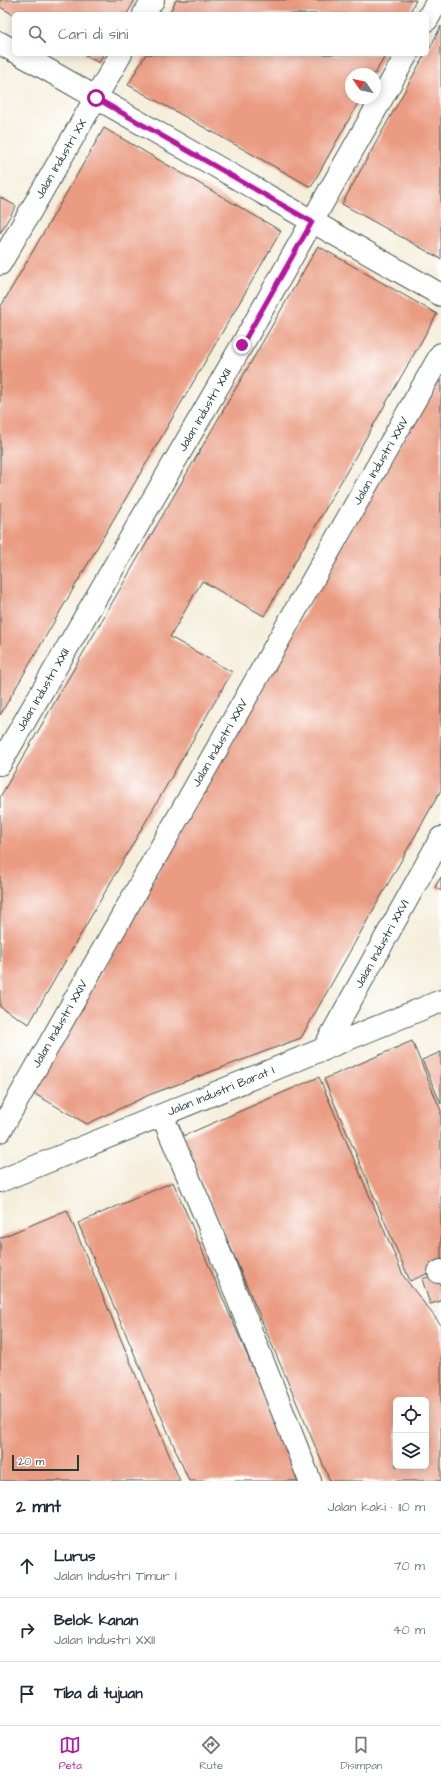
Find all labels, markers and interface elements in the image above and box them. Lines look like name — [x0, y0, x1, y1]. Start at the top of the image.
search box — [12, 12, 429, 56]
icon: search — [26, 23, 48, 45]
text: Cari di sini — [58, 24, 128, 45]
north arrow — [345, 68, 381, 104]
route start — [87, 89, 105, 107]
street label: Jalan Industri XX — [31, 116, 91, 202]
route end — [233, 336, 251, 354]
street label: Jalan Industri XXII — [174, 365, 236, 455]
street label: Jalan Industri XXIV — [349, 413, 413, 508]
street label: Jalan Industri XXII — [12, 645, 74, 735]
street label: Jalan Industri XXIV — [188, 695, 252, 790]
street label: Jalan Industri XXVI — [351, 896, 414, 991]
street label: Jalan Industri XXIV — [28, 976, 92, 1071]
street label: Jalan Industri Barat I — [165, 1062, 277, 1120]
map controls — [393, 1397, 429, 1469]
button: locate — [393, 1397, 429, 1433]
button: layers — [393, 1433, 429, 1469]
scale bar — [12, 1453, 79, 1472]
text: 20 m — [18, 1454, 44, 1469]
text: 2 mnt — [16, 1495, 61, 1519]
text: Jalan kaki · 110 m — [328, 1498, 425, 1516]
text: Lurus — [54, 1546, 95, 1567]
icon: ahead — [16, 1555, 38, 1577]
text: 70 m — [393, 1557, 425, 1575]
text: Jalan Industri Timur I — [54, 1567, 177, 1585]
text: Belok kanan — [54, 1610, 138, 1631]
icon: right — [16, 1619, 38, 1641]
text: 40 m — [393, 1621, 425, 1639]
text: Jalan Industri XXII — [54, 1631, 155, 1649]
icon: arrive — [16, 1683, 38, 1705]
text: Tiba di tujuan — [54, 1683, 143, 1704]
tab: Peta — [59, 1734, 82, 1773]
tab: Rute — [199, 1734, 223, 1773]
tab: Disimpan — [340, 1734, 382, 1773]

